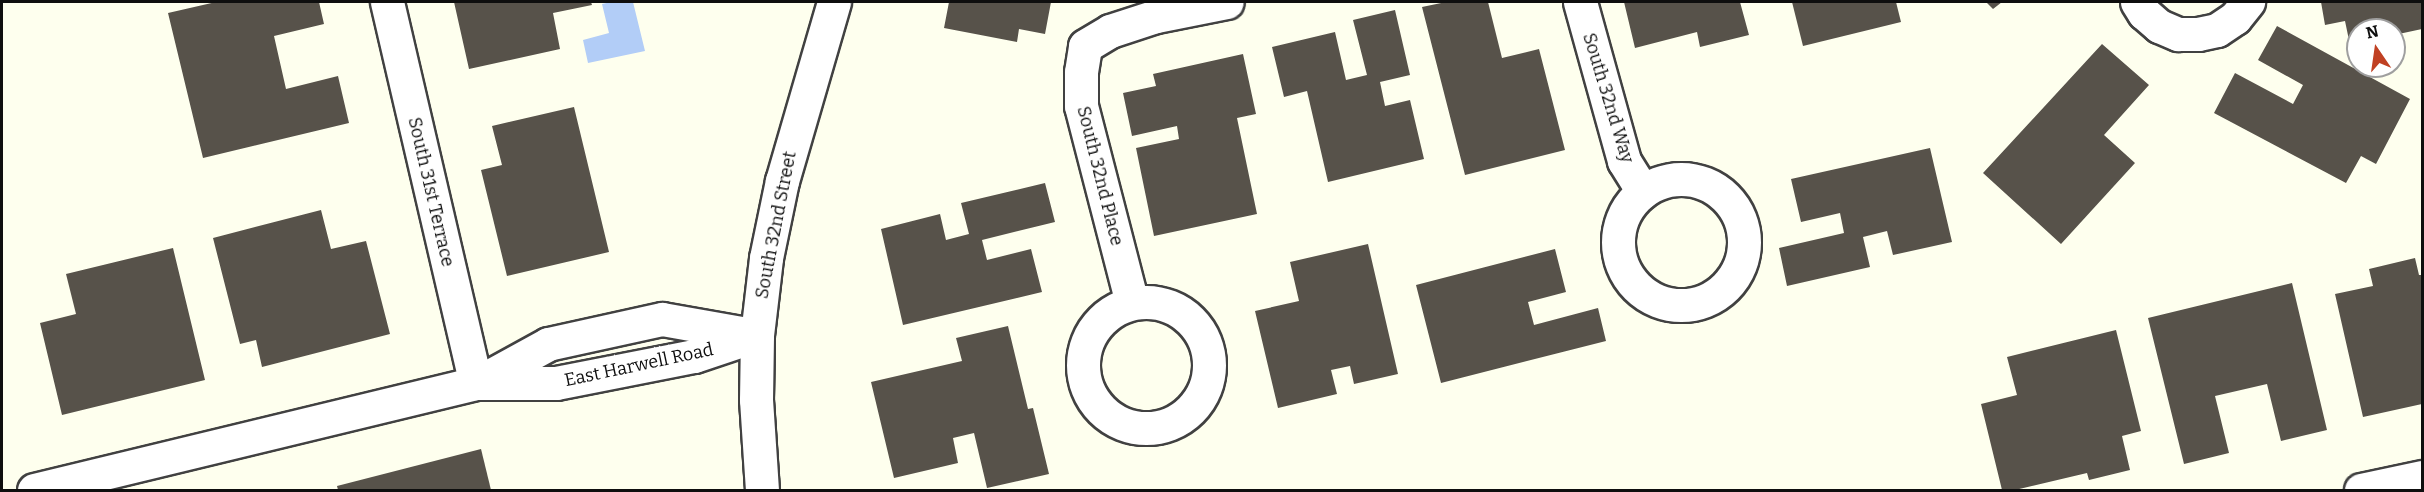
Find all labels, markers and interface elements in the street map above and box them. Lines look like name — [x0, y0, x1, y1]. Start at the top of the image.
north arrow — [2346, 18, 2406, 78]
text: N — [2364, 21, 2380, 43]
street label: South 32nd Way — [1578, 30, 1638, 166]
street label: South 32nd Place — [1072, 104, 1128, 248]
street label: South 31st Terrace — [403, 115, 459, 269]
street label: South 32nd Street — [751, 149, 801, 301]
street label: East Harwell Road — [563, 339, 715, 391]

